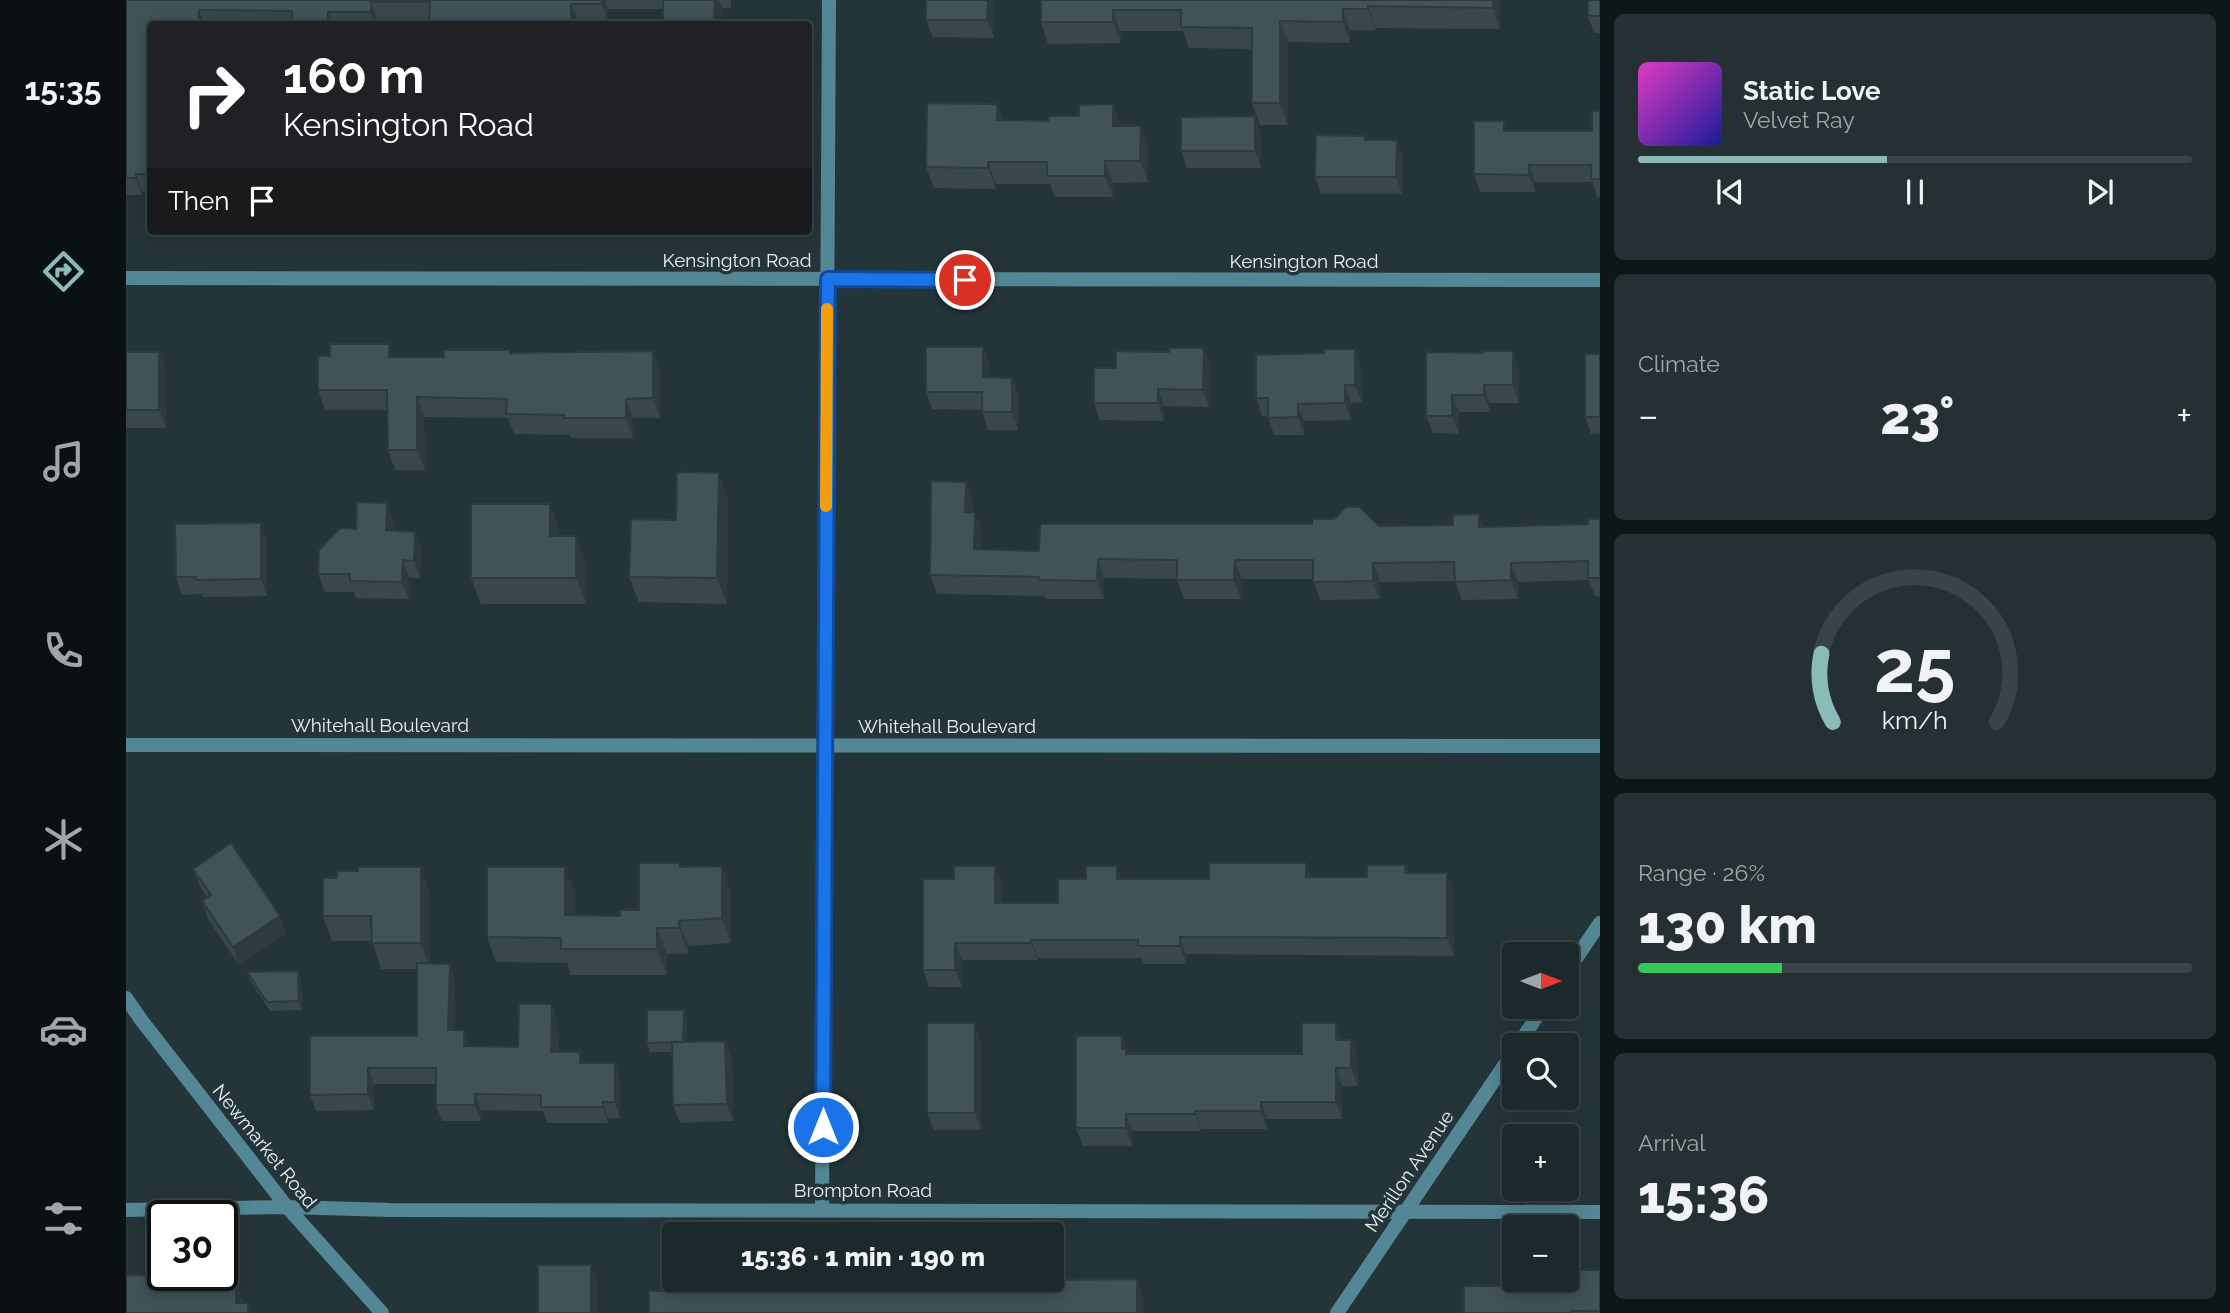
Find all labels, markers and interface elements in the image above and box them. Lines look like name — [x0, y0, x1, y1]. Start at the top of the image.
text: 160 m — [283, 47, 424, 104]
icon: right — [168, 49, 259, 140]
text: 15:35 — [24, 70, 102, 107]
text: Static Love — [1743, 76, 1881, 106]
text: Kensington Road — [283, 106, 534, 143]
text: Velvet Ray — [1743, 106, 1855, 133]
icon: previous — [1711, 173, 1749, 211]
icon: pause — [1896, 173, 1934, 211]
icon: next — [2081, 173, 2119, 211]
icon: arrive — [243, 182, 281, 220]
text: Then — [168, 186, 229, 216]
icon: directions — [39, 247, 88, 296]
street label: Kensington Road — [663, 249, 812, 271]
pin — [935, 250, 995, 310]
street label: Kensington Road — [1230, 250, 1379, 272]
icon: arrive — [946, 261, 984, 299]
text: Climate — [1638, 350, 1720, 377]
text: 23° — [1880, 385, 1954, 446]
text: − — [1638, 393, 1658, 438]
text: + — [2176, 393, 2192, 438]
icon: music — [39, 437, 88, 486]
text: 25 — [1874, 625, 1956, 710]
icon: phone — [39, 626, 88, 675]
text: km/h — [1882, 705, 1948, 735]
street label: Whitehall Boulevard — [291, 714, 469, 736]
street label: Whitehall Boulevard — [858, 715, 1036, 737]
icon: climate — [39, 815, 88, 864]
text: Range · 26% — [1638, 859, 1765, 886]
text: 130 km — [1638, 894, 1817, 955]
north arrow — [1502, 942, 1578, 1018]
map controls — [1502, 942, 1579, 1292]
icon: car — [39, 1005, 88, 1054]
button: search — [1502, 1033, 1579, 1110]
street label: Newmarket Road — [208, 1080, 322, 1212]
position arrow — [786, 1090, 860, 1164]
street label: Merillon Avenue — [1360, 1106, 1458, 1236]
button: + — [1502, 1124, 1579, 1201]
text: Arrival — [1638, 1129, 1705, 1156]
text: 15:36 — [1638, 1164, 1769, 1225]
street label: Brompton Road — [794, 1179, 932, 1201]
icon: filters — [39, 1194, 88, 1243]
speed limit sign: 30 — [147, 1200, 238, 1291]
button: − — [1502, 1215, 1579, 1292]
text: 15:36 · 1 min · 190 m — [741, 1242, 985, 1272]

